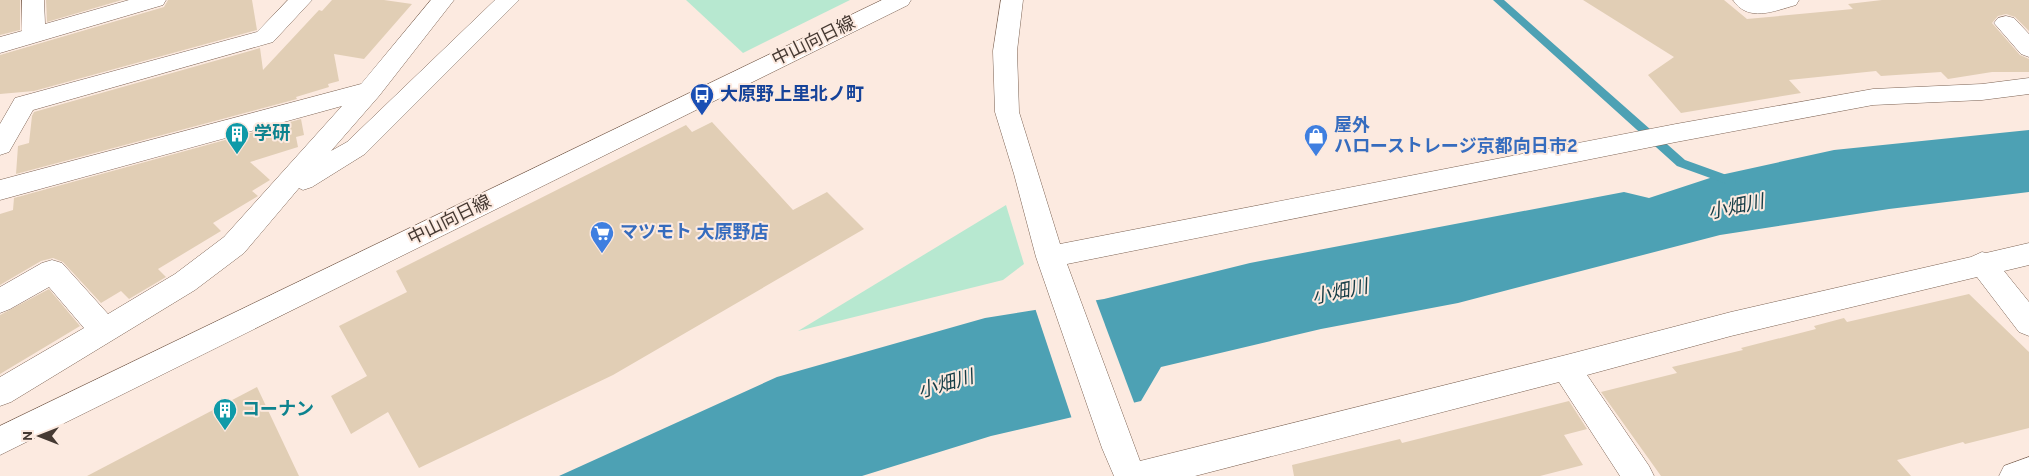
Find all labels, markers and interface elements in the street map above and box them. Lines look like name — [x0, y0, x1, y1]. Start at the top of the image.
street label: 中山向日線 — [769, 12, 859, 72]
bus stop icon: 大原野上里北ノ町 — [689, 82, 715, 116]
place label: 大原野上里北ノ町 — [720, 84, 864, 107]
place label: 屋外 ハローストレージ京都向日市2 — [1334, 115, 1578, 159]
building icon: 学研 — [224, 121, 250, 155]
place label: 学研 — [254, 123, 290, 146]
shop icon: 屋外 ハローストレージ京都向日市2 — [1303, 123, 1329, 157]
water label: 小畑川 — [1706, 190, 1768, 226]
street label: 中山向日線 — [405, 191, 495, 251]
supermarket icon: マツモト 大原野店 — [589, 220, 615, 254]
place label: マツモト 大原野店 — [620, 222, 769, 245]
water label: 小畑川 — [1310, 275, 1372, 311]
water label: 小畑川 — [915, 365, 979, 404]
building icon: コーナン — [212, 397, 238, 431]
place label: コーナン — [242, 399, 314, 422]
north arrow — [15, 411, 65, 461]
text: N — [20, 431, 37, 441]

